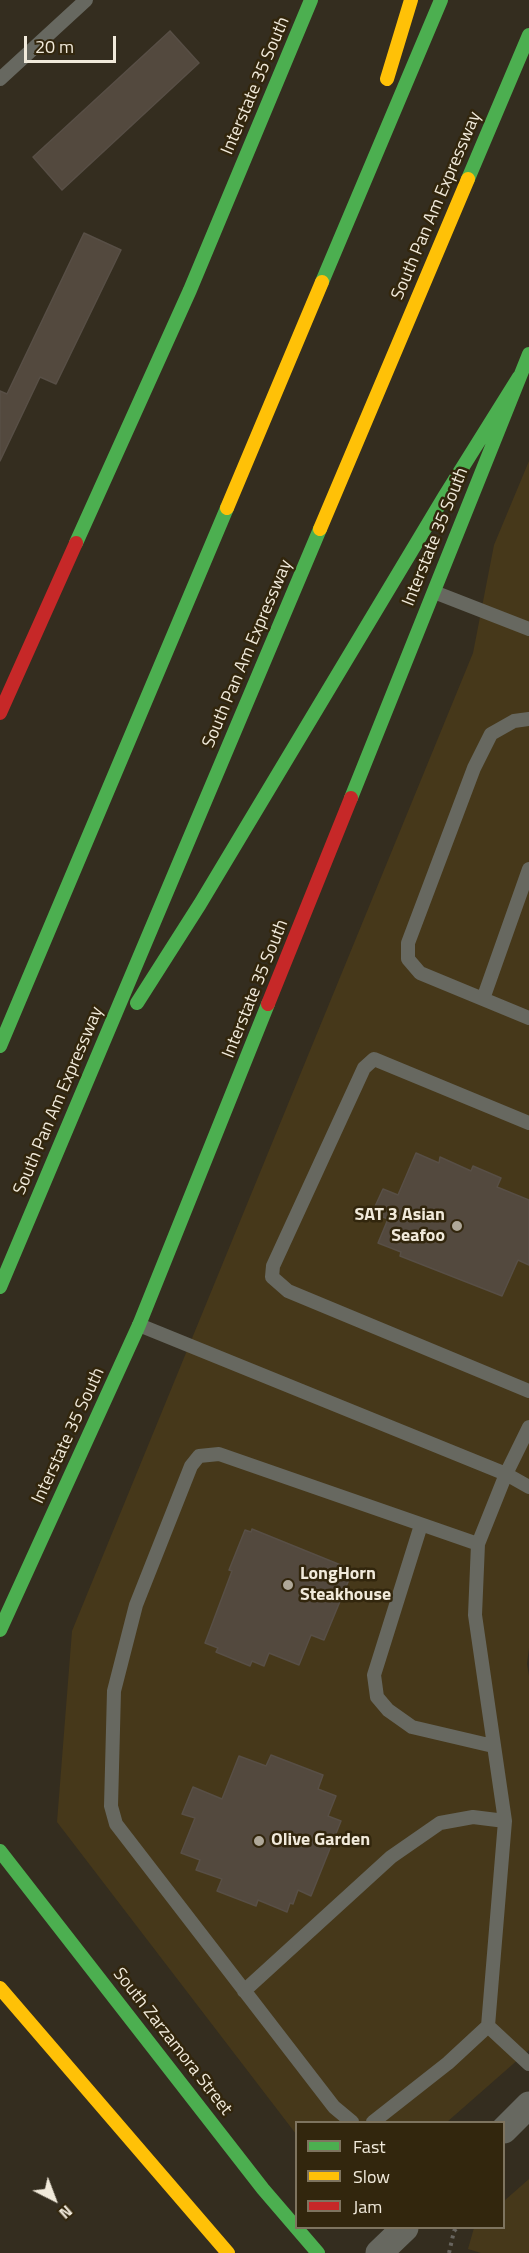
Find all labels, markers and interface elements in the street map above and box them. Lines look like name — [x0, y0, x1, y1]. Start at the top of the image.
street label: Interstate 35 South — [217, 14, 295, 158]
scale bar — [27, 24, 118, 62]
text: 20 m — [35, 33, 74, 60]
street label: South Pan Am Expressway — [388, 109, 486, 303]
street label: Interstate 35 South — [398, 464, 474, 610]
street label: South Pan Am Expressway — [199, 557, 297, 751]
street label: Interstate 35 South — [218, 916, 294, 1062]
street label: South Pan Am Expressway — [10, 1004, 108, 1198]
place label: SAT 3 Asian Seafoo — [355, 1205, 445, 1248]
marker: SAT 3 Asian Seafoo — [450, 1219, 464, 1233]
street label: Interstate 35 South — [28, 1365, 110, 1507]
place label: LongHorn Steakhouse — [300, 1564, 391, 1606]
marker: LongHorn Steakhouse — [281, 1578, 295, 1592]
place label: Olive Garden — [271, 1830, 370, 1852]
marker: Olive Garden — [252, 1834, 266, 1848]
street label: South Zarzamora Street — [108, 1964, 236, 2120]
legend — [295, 2121, 505, 2229]
text: Fast — [353, 2133, 386, 2160]
text: Slow — [353, 2163, 390, 2190]
north arrow — [24, 2169, 84, 2229]
text: Jam — [353, 2193, 382, 2220]
text: N — [54, 2200, 78, 2225]

